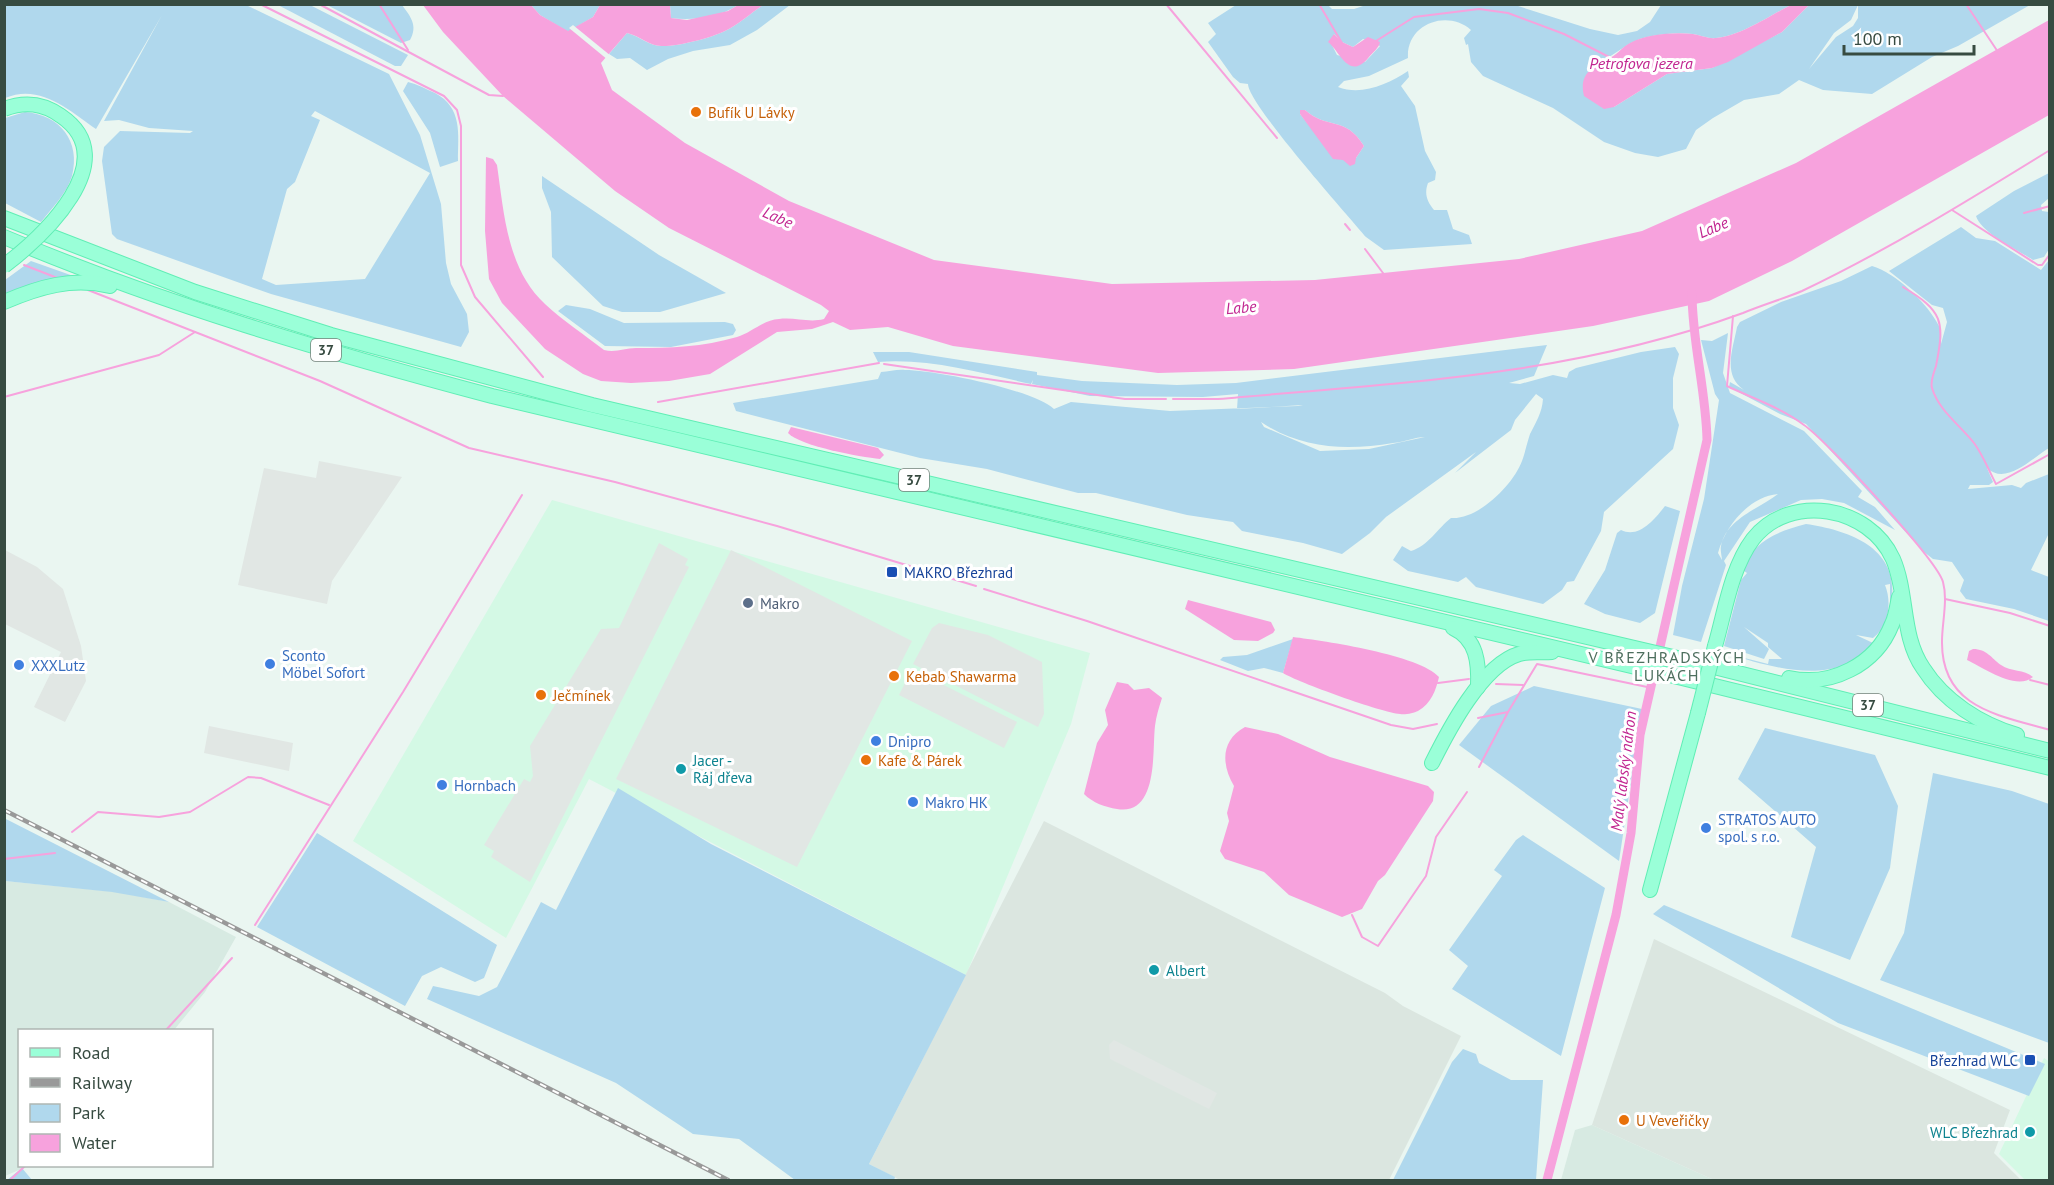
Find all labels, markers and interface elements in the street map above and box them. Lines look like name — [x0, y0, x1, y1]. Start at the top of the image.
scale bar — [1844, 18, 1974, 56]
text: 100 m — [1853, 27, 1902, 50]
water label: Petrofova jezera — [1589, 53, 1693, 73]
place label: Bufík U Lávky — [708, 103, 795, 122]
marker: Bufík U Lávky — [689, 105, 703, 119]
water label: Labe — [760, 202, 797, 233]
water label: Labe — [1695, 212, 1732, 242]
water label: Labe — [1225, 296, 1258, 318]
road number: 37 — [311, 339, 341, 361]
road number: 37 — [899, 469, 929, 491]
place label: MAKRO Březhrad — [904, 563, 1013, 582]
marker: MAKRO Březhrad — [885, 565, 899, 579]
place label: Makro — [760, 594, 800, 613]
marker: Makro — [741, 596, 755, 610]
place label: Sconto Möbel Sofort — [282, 646, 365, 682]
district label: V BŘEZHRADSKÝCH LUKÁCH — [1587, 647, 1746, 685]
place label: XXXLutz — [31, 656, 85, 675]
marker: Sconto Möbel Sofort — [263, 657, 277, 671]
marker: XXXLutz — [12, 658, 26, 672]
place label: Kebab Shawarma — [906, 667, 1017, 686]
marker: Kebab Shawarma — [887, 669, 901, 683]
place label: Ječmínek — [552, 686, 612, 705]
marker: Ječmínek — [534, 688, 548, 702]
road number: 37 — [1853, 694, 1883, 716]
water label: Malý labský náhon — [1606, 710, 1640, 832]
place label: Dnipro — [888, 732, 931, 751]
marker: Dnipro — [869, 734, 883, 748]
place label: Jacer - Ráj dřeva — [692, 751, 752, 787]
place label: Kafe & Párek — [878, 751, 963, 770]
marker: Kafe & Párek — [859, 753, 873, 767]
marker: Jacer - Ráj dřeva — [674, 762, 688, 776]
place label: Hornbach — [454, 776, 516, 795]
marker: Hornbach — [435, 778, 449, 792]
place label: Makro HK — [925, 793, 988, 812]
marker: Makro HK — [906, 795, 920, 809]
place label: STRATOS AUTO spol. s r.o. — [1718, 810, 1816, 846]
marker: STRATOS AUTO spol. s r.o. — [1699, 821, 1713, 835]
place label: Albert — [1166, 961, 1206, 980]
marker: Albert — [1147, 963, 1161, 977]
legend — [18, 1029, 213, 1167]
text: Road — [72, 1041, 110, 1064]
place label: Březhrad WLC — [1930, 1051, 2018, 1070]
marker: Březhrad WLC — [2023, 1053, 2037, 1067]
text: Railway — [72, 1071, 133, 1094]
text: Park — [72, 1101, 105, 1124]
place label: U Veveřičky — [1636, 1111, 1709, 1130]
marker: U Veveřičky — [1617, 1113, 1631, 1127]
place label: WLC Březhrad — [1930, 1123, 2018, 1142]
marker: WLC Březhrad — [2023, 1125, 2037, 1139]
text: Water — [72, 1131, 116, 1154]

